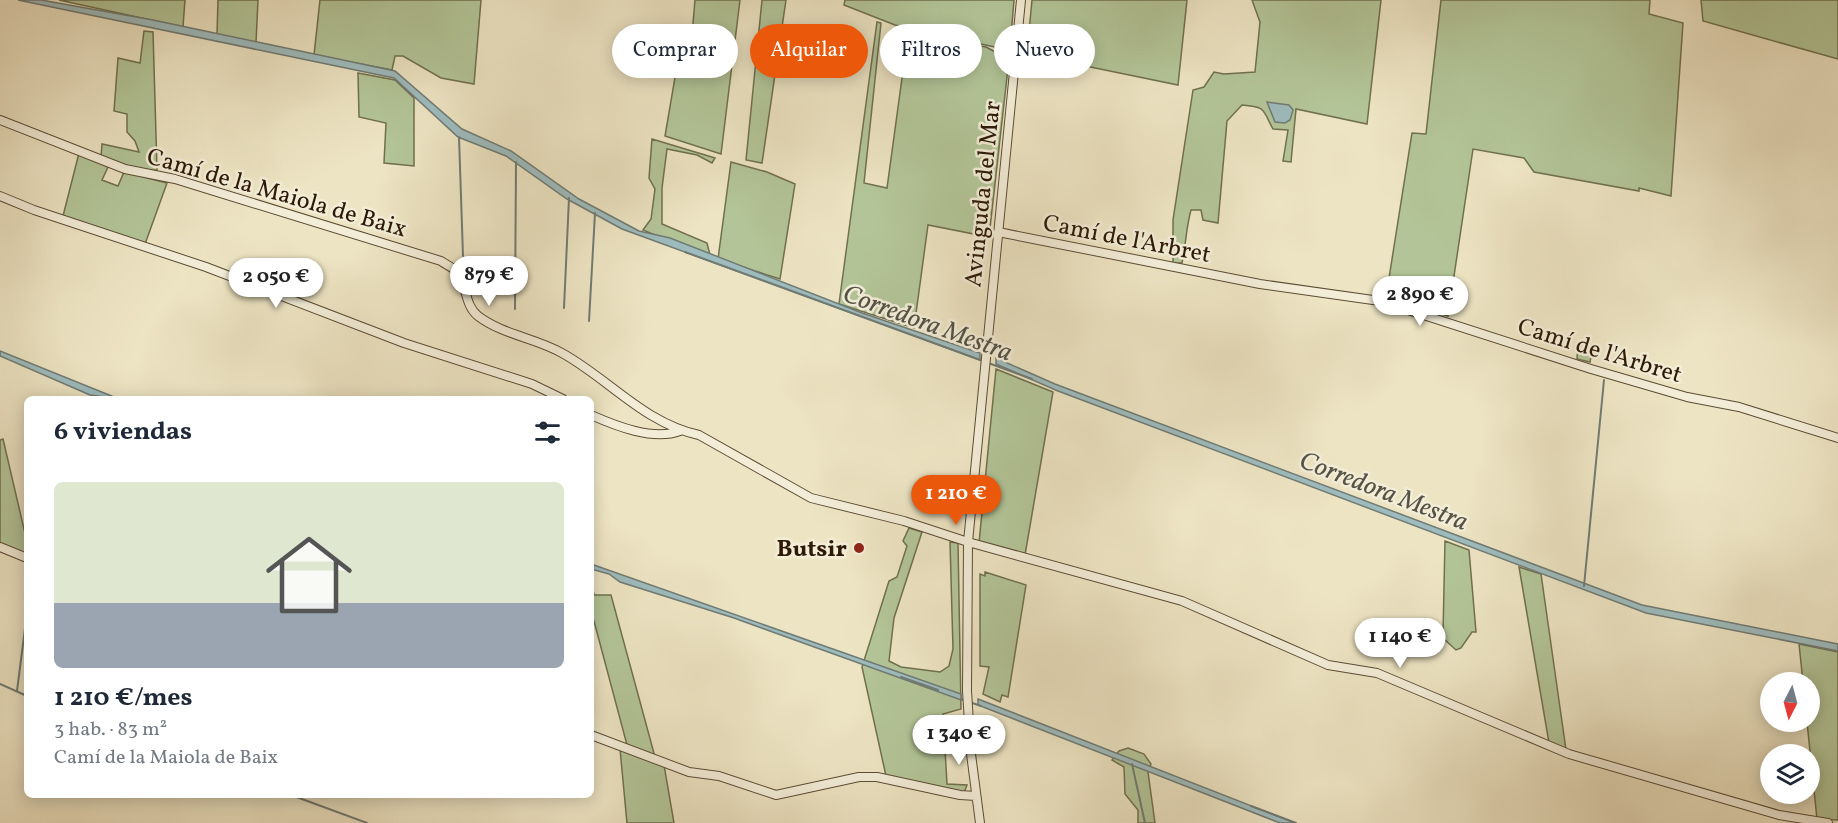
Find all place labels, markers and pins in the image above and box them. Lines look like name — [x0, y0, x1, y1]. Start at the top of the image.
pin: 879 € — [447, 256, 531, 307]
pin: 2 050 € — [221, 258, 331, 309]
pin: 2 890 € — [1365, 276, 1475, 327]
pin: 1 210 € — [901, 475, 1011, 526]
place label: Butsir — [777, 533, 847, 567]
marker: Butsir — [852, 541, 866, 555]
pin: 1 140 € — [1345, 618, 1455, 669]
pin: 1 340 € — [904, 715, 1014, 766]

